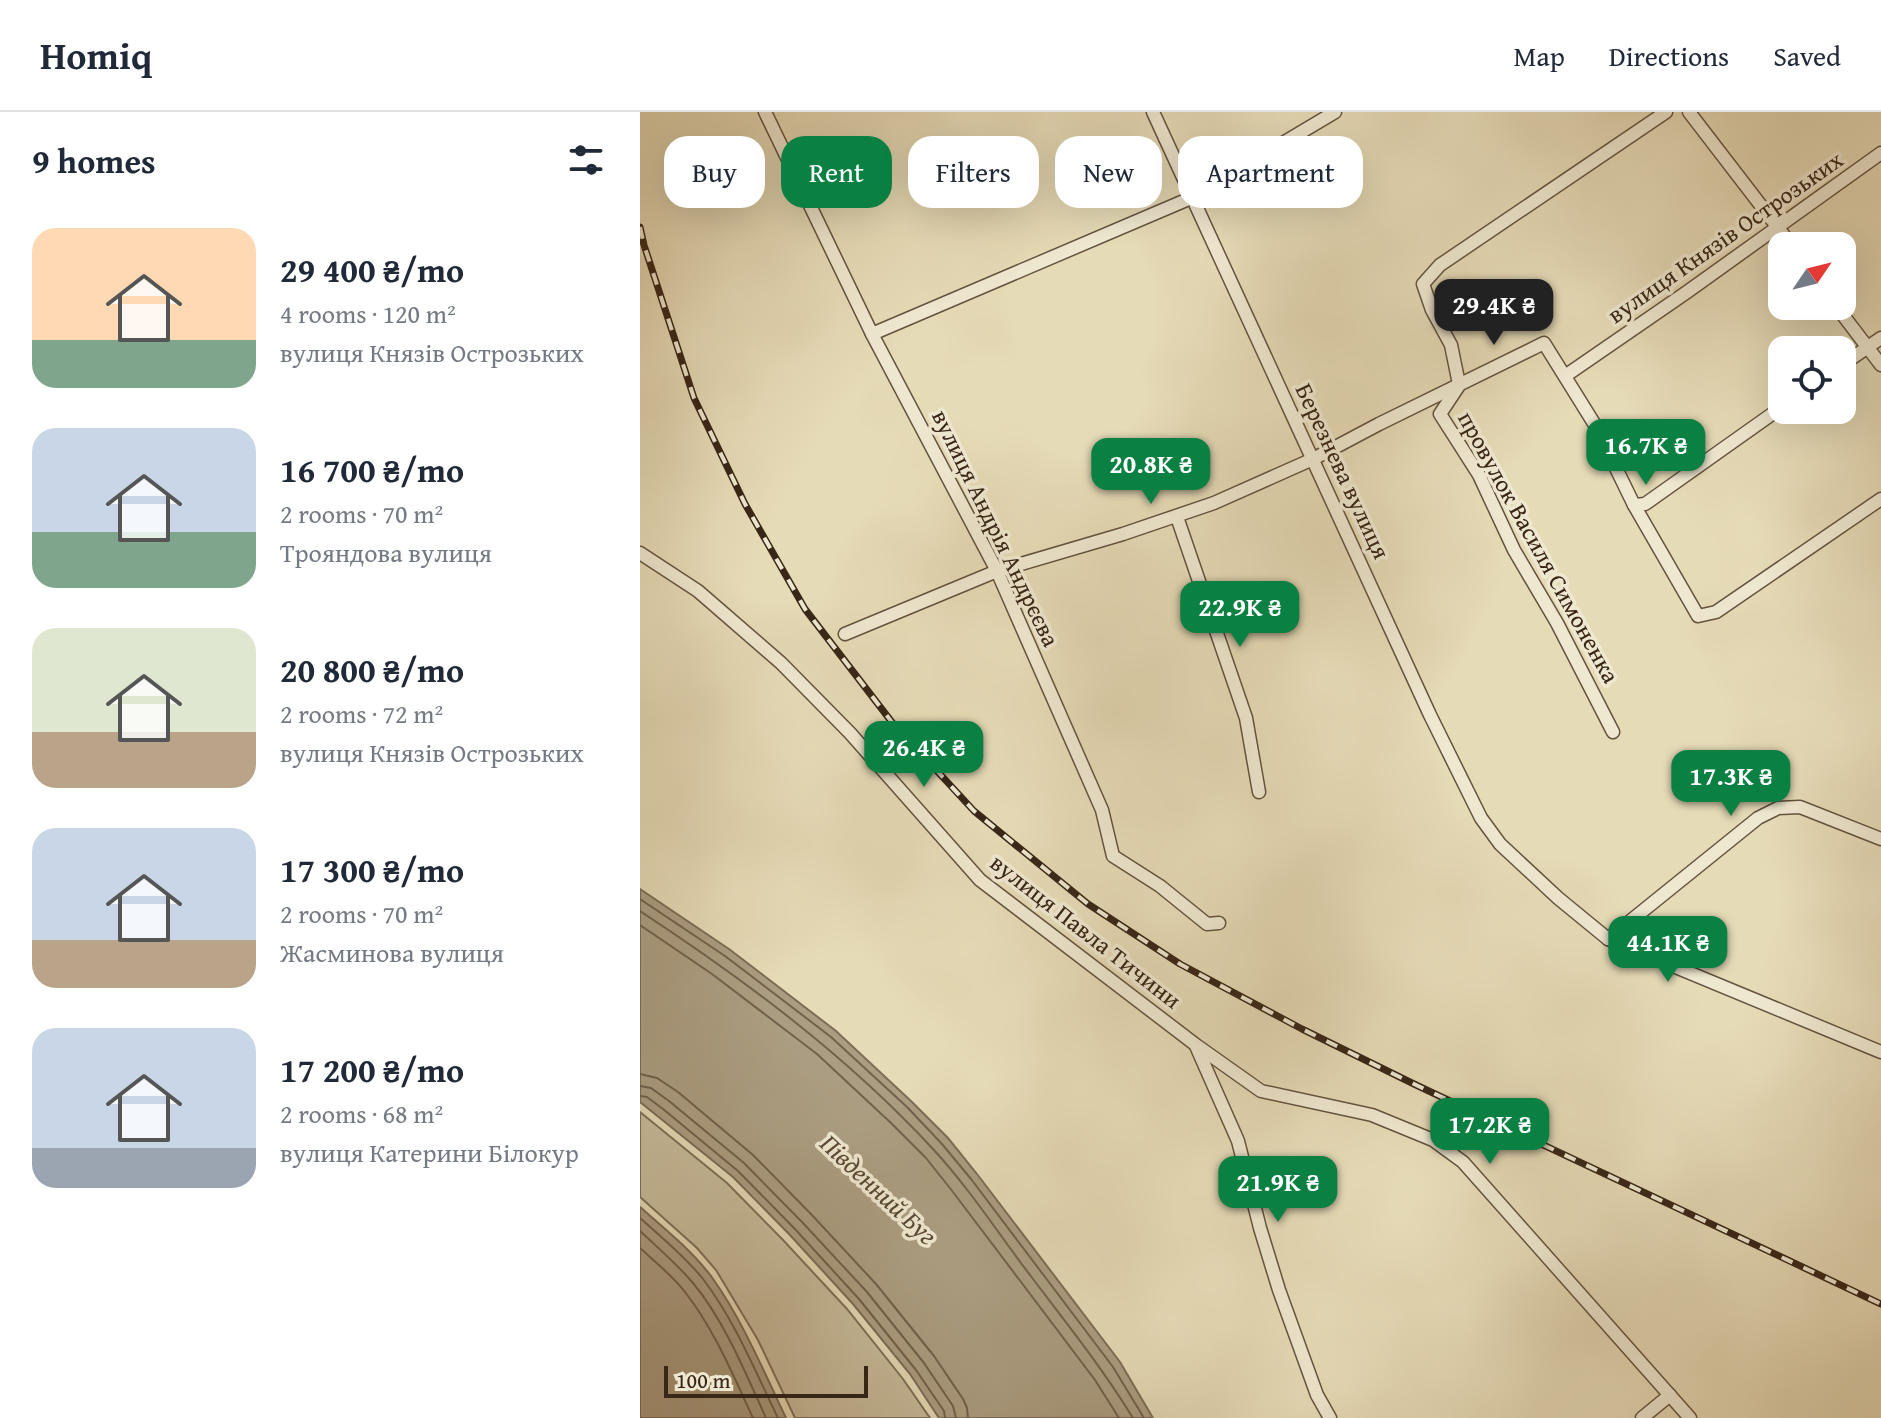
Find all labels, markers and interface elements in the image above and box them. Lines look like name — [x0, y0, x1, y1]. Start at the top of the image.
text: Homiq — [40, 27, 152, 83]
text: Map — [1513, 35, 1565, 76]
text: Directions — [1609, 35, 1729, 76]
text: Saved — [1773, 35, 1841, 76]
text: 9 homes — [32, 136, 156, 185]
chip: Buy — [664, 136, 765, 208]
chip: Rent — [781, 136, 892, 208]
chip: Filters — [908, 136, 1039, 208]
chip: New — [1055, 136, 1162, 208]
chip: Apartment — [1178, 136, 1363, 208]
icon: filters — [564, 138, 608, 182]
street label: вулиця Князів Острозьких — [1600, 142, 1850, 332]
north arrow — [1768, 232, 1856, 320]
map controls — [1768, 232, 1856, 424]
text: 29 400 ₴/mo — [280, 245, 464, 294]
icon: home — [96, 260, 192, 356]
pin: 29.4K ₴ — [1420, 279, 1568, 347]
text: 29.4K ₴ — [1452, 285, 1536, 324]
text: 4 rooms · 120 m² — [280, 294, 456, 333]
text: вулиця Князів Острозьких — [280, 333, 584, 372]
button: locate — [1768, 336, 1856, 424]
street label: Березнева вулиця — [1287, 377, 1399, 565]
street label: вулиця Андрія Андрєєва — [923, 404, 1069, 653]
street label: провулок Василя Симоненка — [1449, 405, 1629, 690]
pin: 16.7K ₴ — [1572, 419, 1720, 487]
text: 16.7K ₴ — [1604, 425, 1688, 464]
pin: 20.8K ₴ — [1077, 438, 1225, 506]
text: 20.8K ₴ — [1109, 444, 1193, 483]
text: 16 700 ₴/mo — [280, 445, 464, 494]
icon: home — [96, 460, 192, 556]
text: 2 rooms · 70 m² — [280, 494, 443, 533]
text: Трояндова вулиця — [280, 533, 492, 572]
pin: 22.9K ₴ — [1166, 581, 1314, 649]
text: 22.9K ₴ — [1198, 587, 1282, 626]
text: 20 800 ₴/mo — [280, 645, 464, 694]
icon: home — [96, 660, 192, 756]
text: 2 rooms · 72 m² — [280, 694, 443, 733]
pin: 26.4K ₴ — [850, 721, 998, 789]
text: 26.4K ₴ — [882, 727, 966, 766]
text: вулиця Князів Острозьких — [280, 733, 584, 772]
pin: 17.3K ₴ — [1657, 750, 1805, 818]
text: 17.3K ₴ — [1689, 756, 1773, 795]
text: 17 300 ₴/mo — [280, 845, 464, 894]
street label: вулиця Павла Тичини — [983, 845, 1189, 1017]
icon: home — [96, 860, 192, 956]
text: 2 rooms · 70 m² — [280, 894, 443, 933]
pin: 44.1K ₴ — [1594, 916, 1742, 984]
text: 44.1K ₴ — [1626, 922, 1710, 961]
text: Жасминова вулиця — [280, 933, 504, 972]
text: 17 200 ₴/mo — [280, 1045, 464, 1094]
icon: home — [96, 1060, 192, 1156]
text: 2 rooms · 68 m² — [280, 1094, 443, 1133]
pin: 17.2K ₴ — [1416, 1098, 1564, 1166]
text: 17.2K ₴ — [1448, 1104, 1532, 1143]
water label: Південний Буг — [812, 1124, 947, 1254]
text: вулиця Катерини Білокур — [280, 1133, 579, 1172]
pin: 21.9K ₴ — [1204, 1156, 1352, 1224]
text: 21.9K ₴ — [1236, 1162, 1320, 1201]
scale bar — [664, 1362, 868, 1398]
text: 100 m — [676, 1364, 731, 1396]

